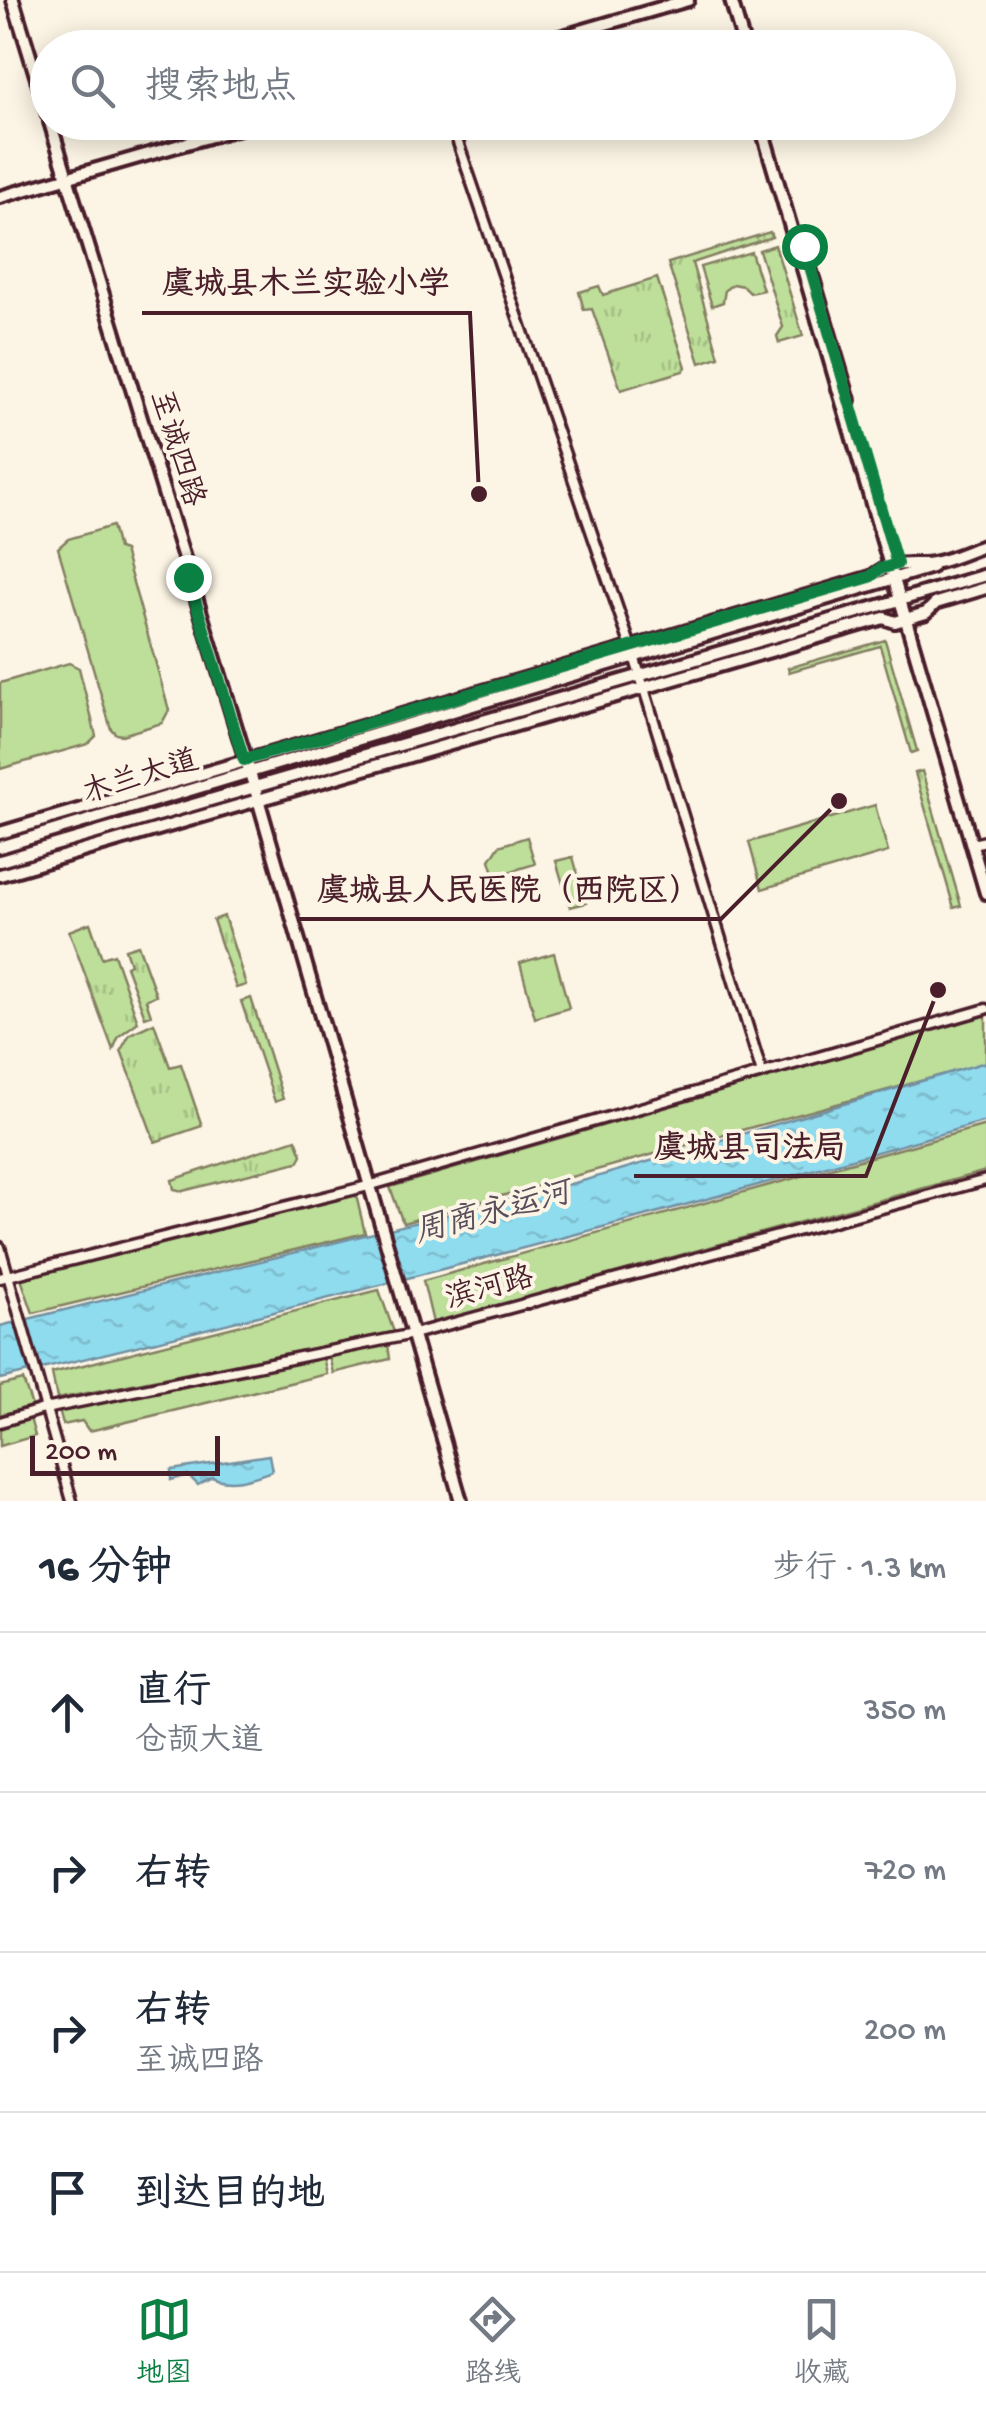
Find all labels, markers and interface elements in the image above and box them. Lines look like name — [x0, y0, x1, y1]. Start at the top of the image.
search box — [30, 30, 956, 140]
icon: search — [65, 58, 120, 113]
text: 搜索地点 — [145, 68, 297, 112]
route start — [782, 224, 828, 270]
callout: 虞城县木兰实验小学 — [142, 251, 470, 313]
text: 虞城县木兰实验小学 — [162, 266, 450, 306]
street label: 至诚四路 — [141, 386, 211, 511]
route end — [166, 555, 212, 601]
street label: 木兰大道 — [78, 743, 203, 813]
callout: 虞城县人民医院（西院区） — [297, 857, 721, 919]
text: 虞城县人民医院（西院区） — [317, 873, 701, 913]
callout: 虞城县司法局 — [634, 1114, 866, 1176]
text: 虞城县司法局 — [654, 1130, 846, 1170]
water label: 周商永运河 — [411, 1174, 580, 1254]
street label: 滨河路 — [441, 1260, 538, 1319]
scale bar — [30, 1431, 220, 1476]
text: 200 m — [45, 1437, 117, 1470]
text: 16 分钟 — [40, 1547, 172, 1596]
text: 步行 · 1.3 km — [773, 1551, 946, 1589]
text: 直行 — [135, 1672, 211, 1716]
icon: ahead — [40, 1685, 95, 1740]
text: 350 m — [864, 1693, 946, 1731]
text: 仓颉大道 — [135, 1724, 263, 1762]
icon: right — [40, 1845, 95, 1900]
text: 720 m — [865, 1853, 946, 1891]
text: 右转 — [135, 1855, 211, 1899]
text: 右转 — [135, 1992, 211, 2036]
icon: right — [40, 2005, 95, 2060]
text: 200 m — [864, 2013, 946, 2051]
text: 至诚四路 — [135, 2044, 263, 2082]
icon: arrive — [40, 2165, 95, 2220]
text: 到达目的地 — [135, 2175, 325, 2219]
tab: 地图 — [136, 2292, 192, 2392]
tab: 路线 — [465, 2292, 521, 2392]
tab: 收藏 — [794, 2292, 850, 2392]

